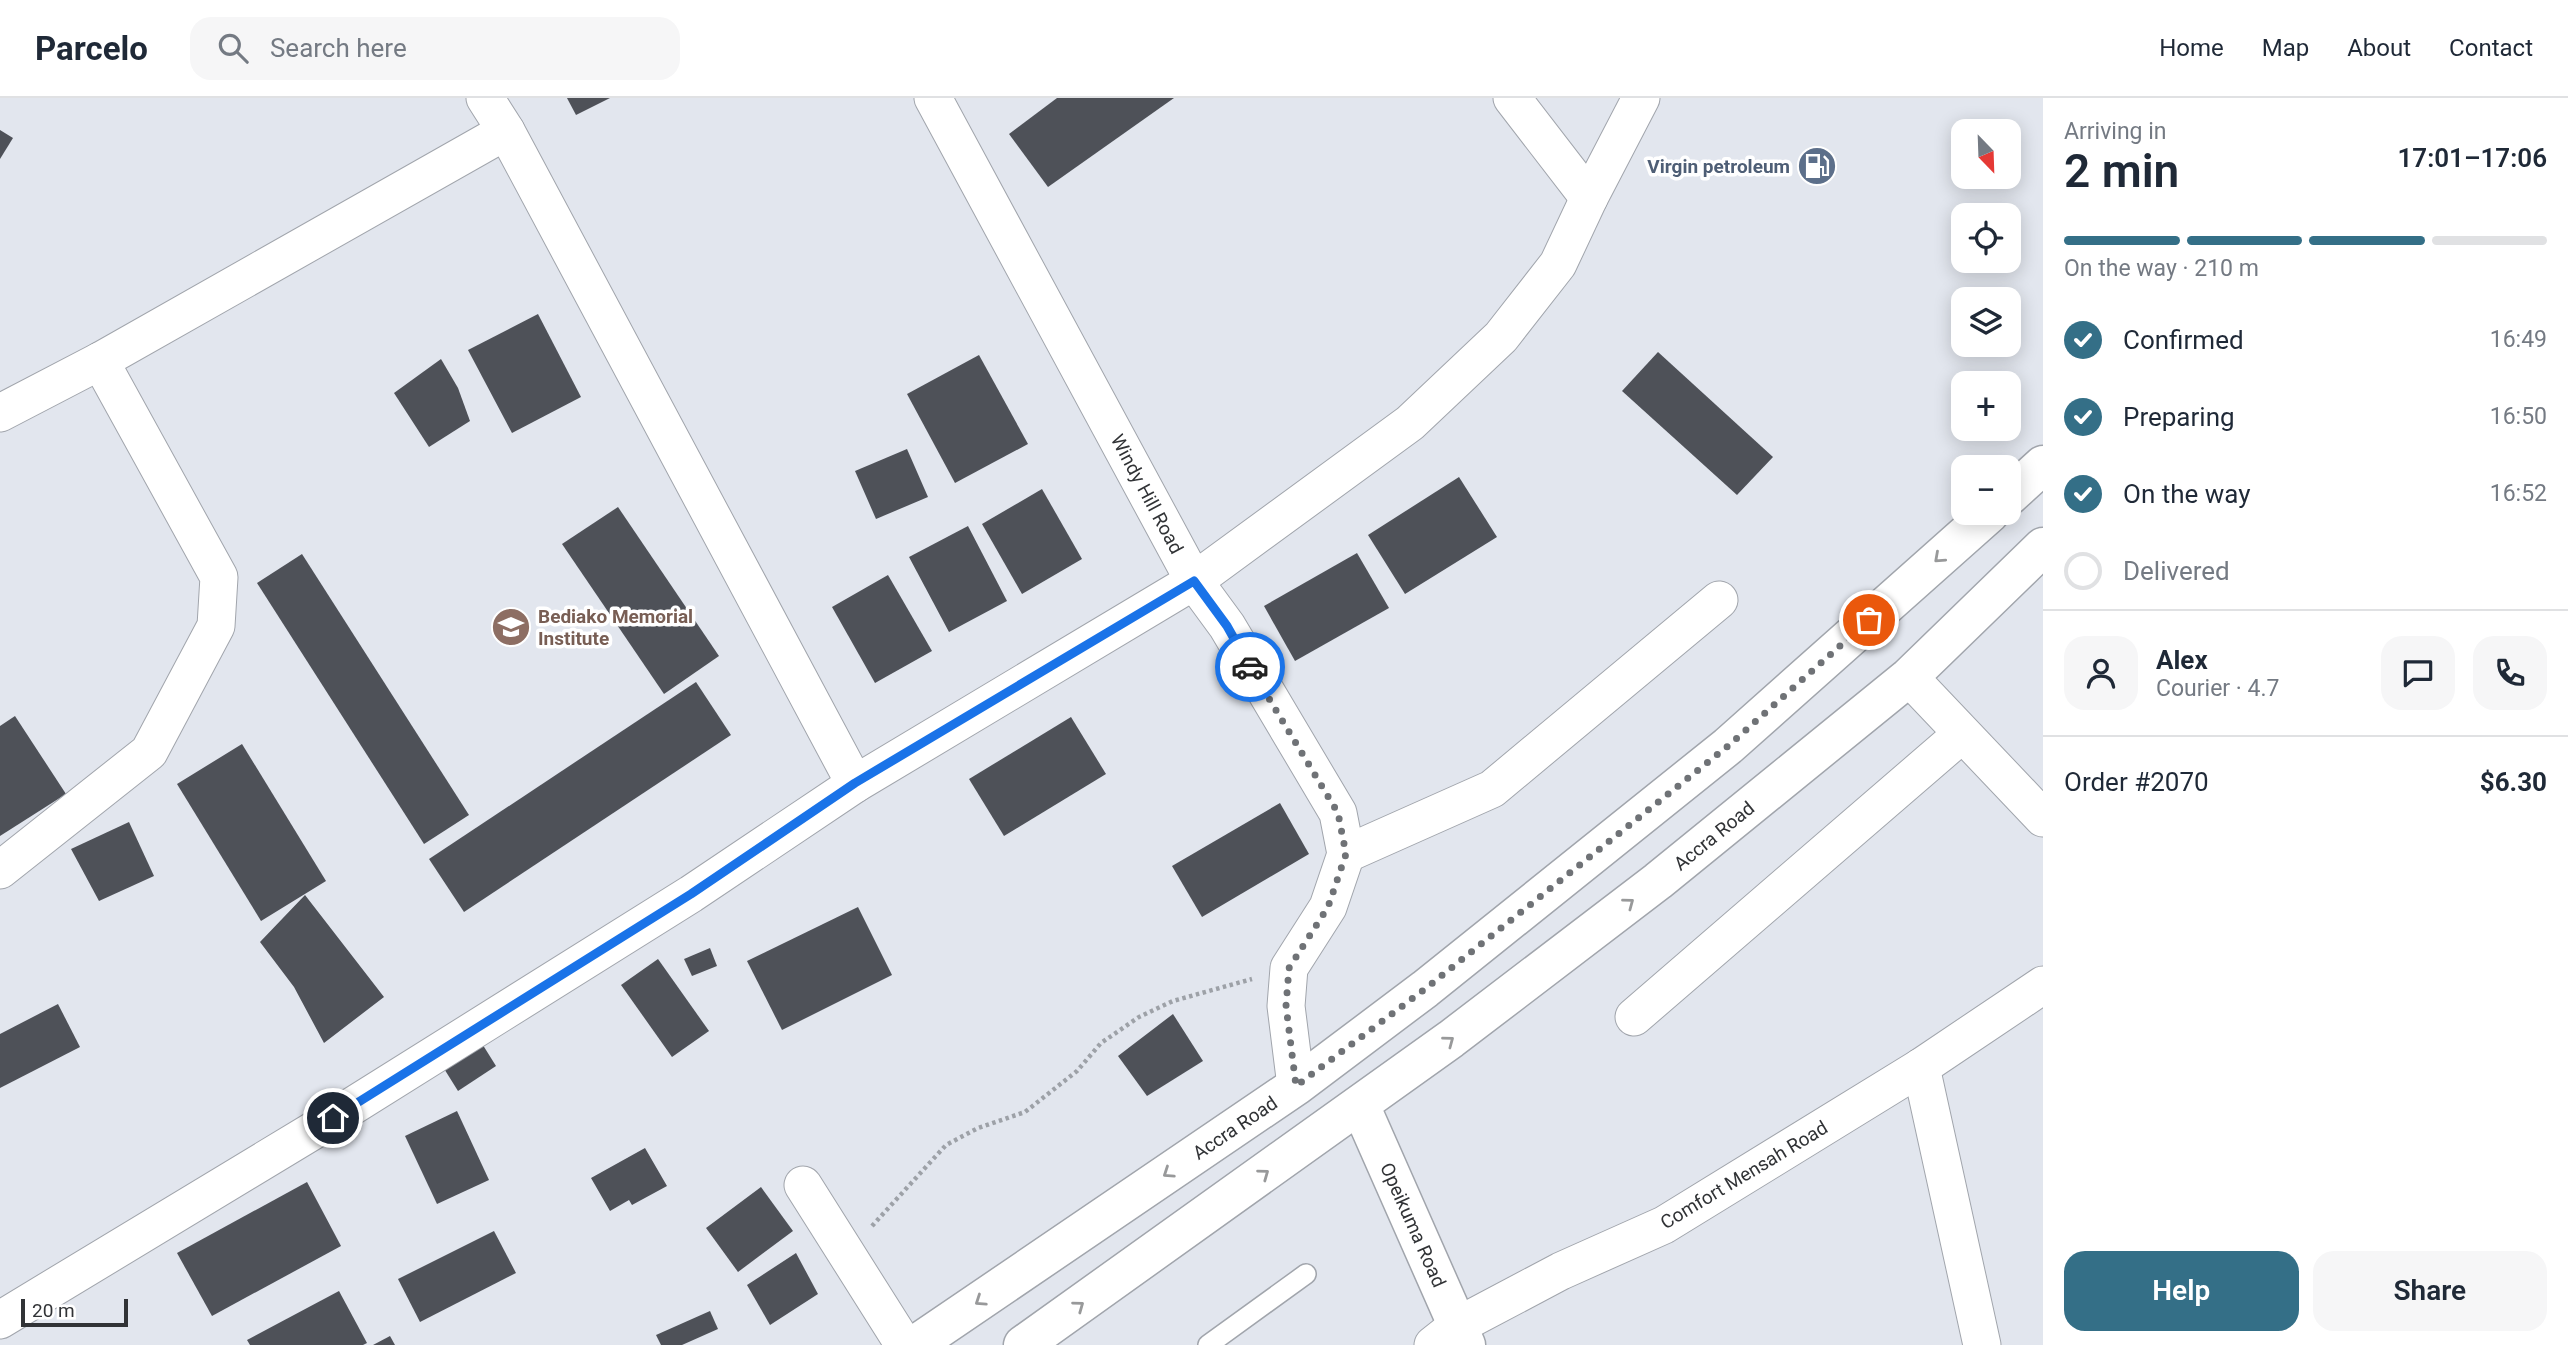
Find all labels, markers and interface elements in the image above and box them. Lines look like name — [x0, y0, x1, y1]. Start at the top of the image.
search box — [190, 17, 680, 80]
text: Parcelo — [35, 29, 148, 68]
icon: search — [214, 29, 252, 67]
text: Search here — [270, 33, 407, 63]
text: Home — [2159, 34, 2224, 62]
text: Map — [2262, 34, 2309, 62]
text: About — [2347, 34, 2411, 62]
text: Contact — [2449, 34, 2533, 62]
text: Arriving in — [2064, 118, 2167, 145]
north arrow — [1951, 119, 2021, 189]
map controls — [1951, 119, 2021, 525]
text: 17:01–17:06 — [2397, 143, 2547, 173]
text: 2 min — [2064, 144, 2179, 198]
fuel station icon: Virgin petroleum — [1796, 145, 1838, 187]
place label: Virgin petroleum — [1647, 155, 1790, 178]
button: locate — [1951, 203, 2021, 273]
text: On the way · 210 m — [2064, 255, 2259, 282]
button: layers — [1951, 287, 2021, 357]
icon: check — [2064, 321, 2102, 359]
text: Confirmed — [2123, 325, 2244, 355]
text: 16:49 — [2490, 326, 2547, 353]
button: + — [1951, 371, 2021, 441]
icon: check — [2064, 398, 2102, 436]
text: Preparing — [2123, 402, 2235, 432]
text: 16:50 — [2490, 403, 2547, 430]
street label: Windy Hill Road — [1106, 430, 1188, 558]
button: − — [1951, 455, 2021, 525]
icon: check — [2064, 475, 2102, 513]
text: On the way — [2123, 479, 2251, 509]
text: 16:52 — [2490, 480, 2547, 507]
one-way arrow — [1934, 550, 1947, 562]
text: Delivered — [2123, 556, 2230, 586]
pin — [1839, 590, 1899, 650]
icon: bag — [1850, 601, 1888, 639]
place label: Bediako Memorial Institute — [538, 605, 693, 650]
school or university icon: Bediako Memorial Institute — [490, 606, 532, 648]
courier — [1215, 632, 1285, 702]
button: person — [2064, 636, 2138, 710]
button: chat — [2381, 636, 2455, 710]
button: phone — [2473, 636, 2547, 710]
text: Alex — [2156, 645, 2208, 675]
icon: car — [1231, 648, 1269, 686]
text: Courier · 4.7 — [2156, 675, 2279, 702]
text: Order #2070 — [2064, 767, 2209, 797]
text: $6.30 — [2480, 767, 2547, 797]
street label: Accra Road — [1669, 797, 1759, 875]
one-way arrow — [1622, 898, 1634, 911]
one-way arrow — [1441, 1037, 1453, 1049]
pin — [303, 1088, 363, 1148]
street label: Accra Road — [1188, 1091, 1282, 1165]
icon: home — [314, 1099, 352, 1137]
street label: Comfort Mensah Road — [1656, 1116, 1832, 1234]
street label: Opeikuma Road — [1375, 1159, 1451, 1291]
one-way arrow — [1163, 1165, 1176, 1177]
one-way arrow — [1256, 1170, 1269, 1182]
button: Help — [2064, 1251, 2299, 1331]
button: Share — [2313, 1251, 2547, 1331]
one-way arrow — [975, 1293, 988, 1305]
scale bar — [21, 1296, 128, 1328]
text: 20 m — [32, 1299, 75, 1322]
one-way arrow — [1071, 1302, 1084, 1314]

